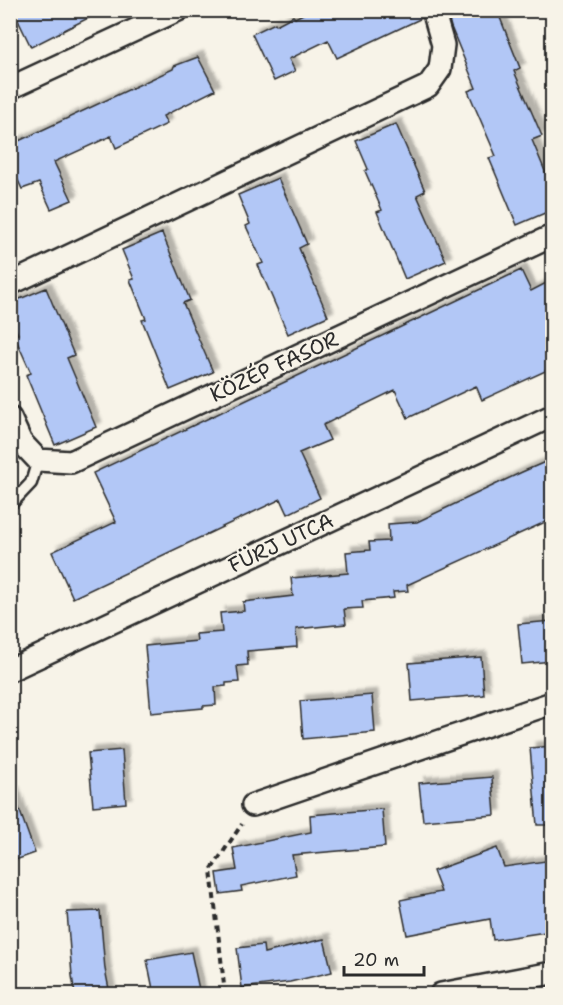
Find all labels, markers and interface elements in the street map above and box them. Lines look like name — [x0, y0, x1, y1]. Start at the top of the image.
street label: KÖZÉP FASOR — [205, 324, 343, 409]
street label: FÜRJ UTCA — [224, 506, 338, 580]
scale bar — [344, 939, 424, 977]
text: 20 m — [353, 948, 399, 972]

